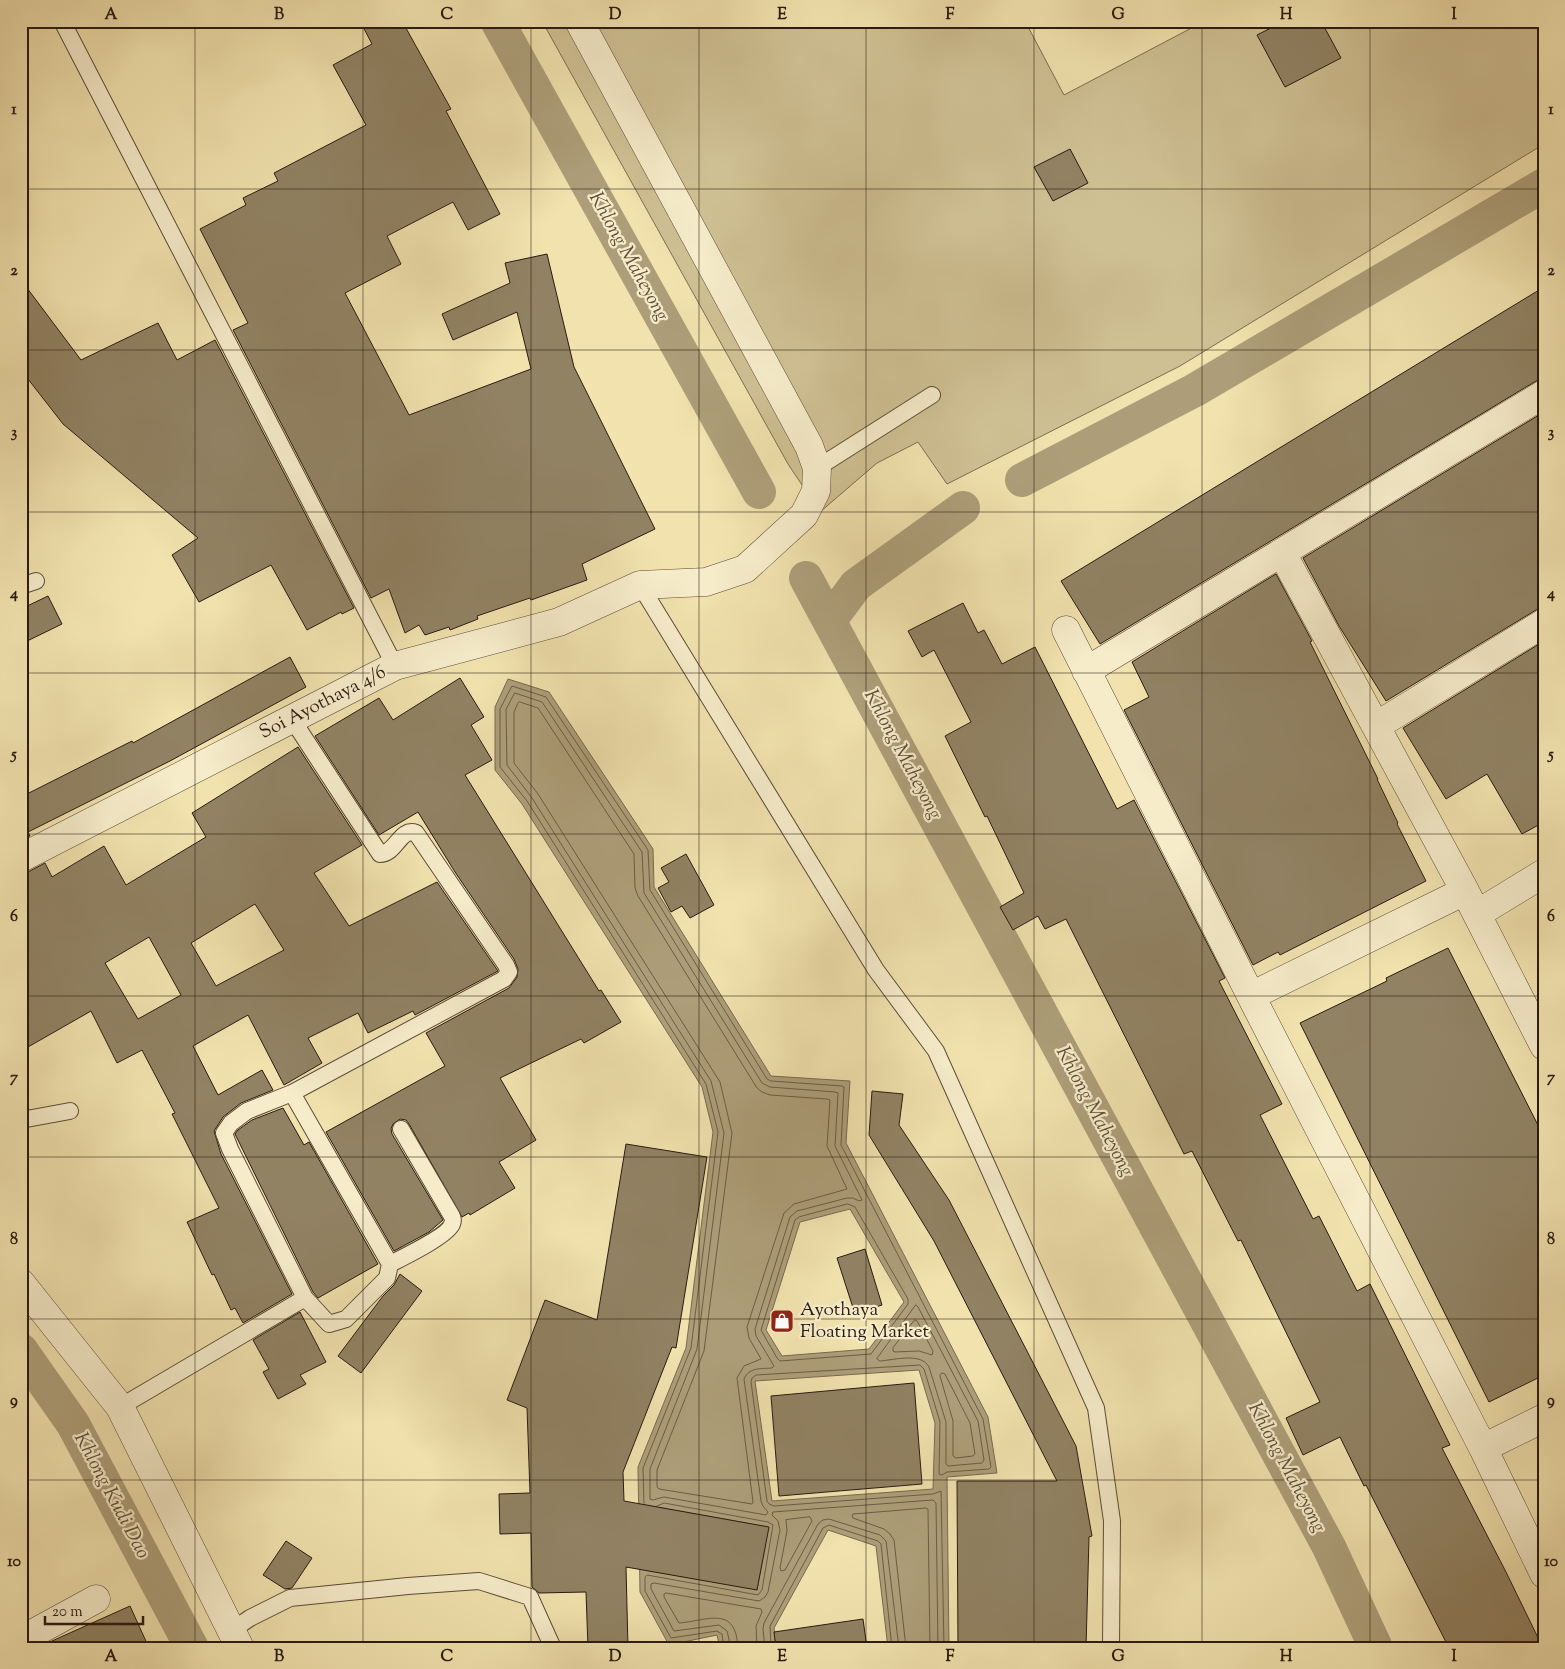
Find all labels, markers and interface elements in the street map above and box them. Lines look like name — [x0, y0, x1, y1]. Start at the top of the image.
text: A — [105, 4, 118, 27]
text: B — [274, 4, 284, 27]
text: C — [441, 4, 454, 27]
text: D — [609, 4, 622, 27]
text: E — [777, 4, 787, 27]
text: F — [946, 4, 955, 27]
text: G — [1111, 4, 1125, 27]
text: H — [1280, 4, 1293, 27]
text: I — [1451, 4, 1457, 27]
text: 1 — [11, 99, 17, 122]
text: 1 — [1548, 99, 1554, 122]
water label: Khlong Maheyong — [580, 187, 676, 327]
text: 2 — [10, 260, 18, 283]
text: 2 — [1547, 260, 1555, 283]
text: 3 — [11, 422, 18, 445]
text: 3 — [1548, 422, 1555, 445]
text: 4 — [9, 583, 18, 606]
text: 4 — [1546, 583, 1555, 606]
street label: Soi Ayothaya 4/6 — [255, 659, 391, 747]
water label: Khlong Maheyong — [855, 685, 949, 826]
text: 5 — [9, 744, 17, 767]
text: 5 — [1546, 744, 1554, 767]
text: 6 — [10, 906, 18, 929]
text: 6 — [1547, 906, 1555, 929]
water label: Khlong Maheyong — [1047, 1042, 1141, 1183]
text: 7 — [10, 1067, 19, 1090]
text: 7 — [1547, 1067, 1556, 1090]
text: 8 — [10, 1229, 18, 1252]
text: 8 — [1547, 1229, 1555, 1252]
place label: Ayothaya Floating Market — [800, 1297, 930, 1346]
shop icon: Ayothaya Floating Market — [769, 1308, 795, 1334]
text: 9 — [10, 1390, 18, 1413]
text: 9 — [1547, 1390, 1555, 1413]
water label: Khlong Maheyong — [1239, 1398, 1333, 1539]
water label: Khlong Kudi Dao — [65, 1428, 157, 1564]
text: 10 — [7, 1551, 21, 1574]
text: 10 — [1544, 1551, 1558, 1574]
scale bar — [45, 1594, 142, 1626]
text: 20 m — [52, 1602, 83, 1623]
text: A — [105, 1646, 118, 1669]
text: B — [274, 1646, 284, 1669]
text: C — [441, 1646, 454, 1669]
text: D — [609, 1646, 622, 1669]
text: E — [777, 1646, 787, 1669]
text: F — [946, 1646, 955, 1669]
text: G — [1111, 1646, 1125, 1669]
text: H — [1280, 1646, 1293, 1669]
text: I — [1451, 1646, 1457, 1669]

